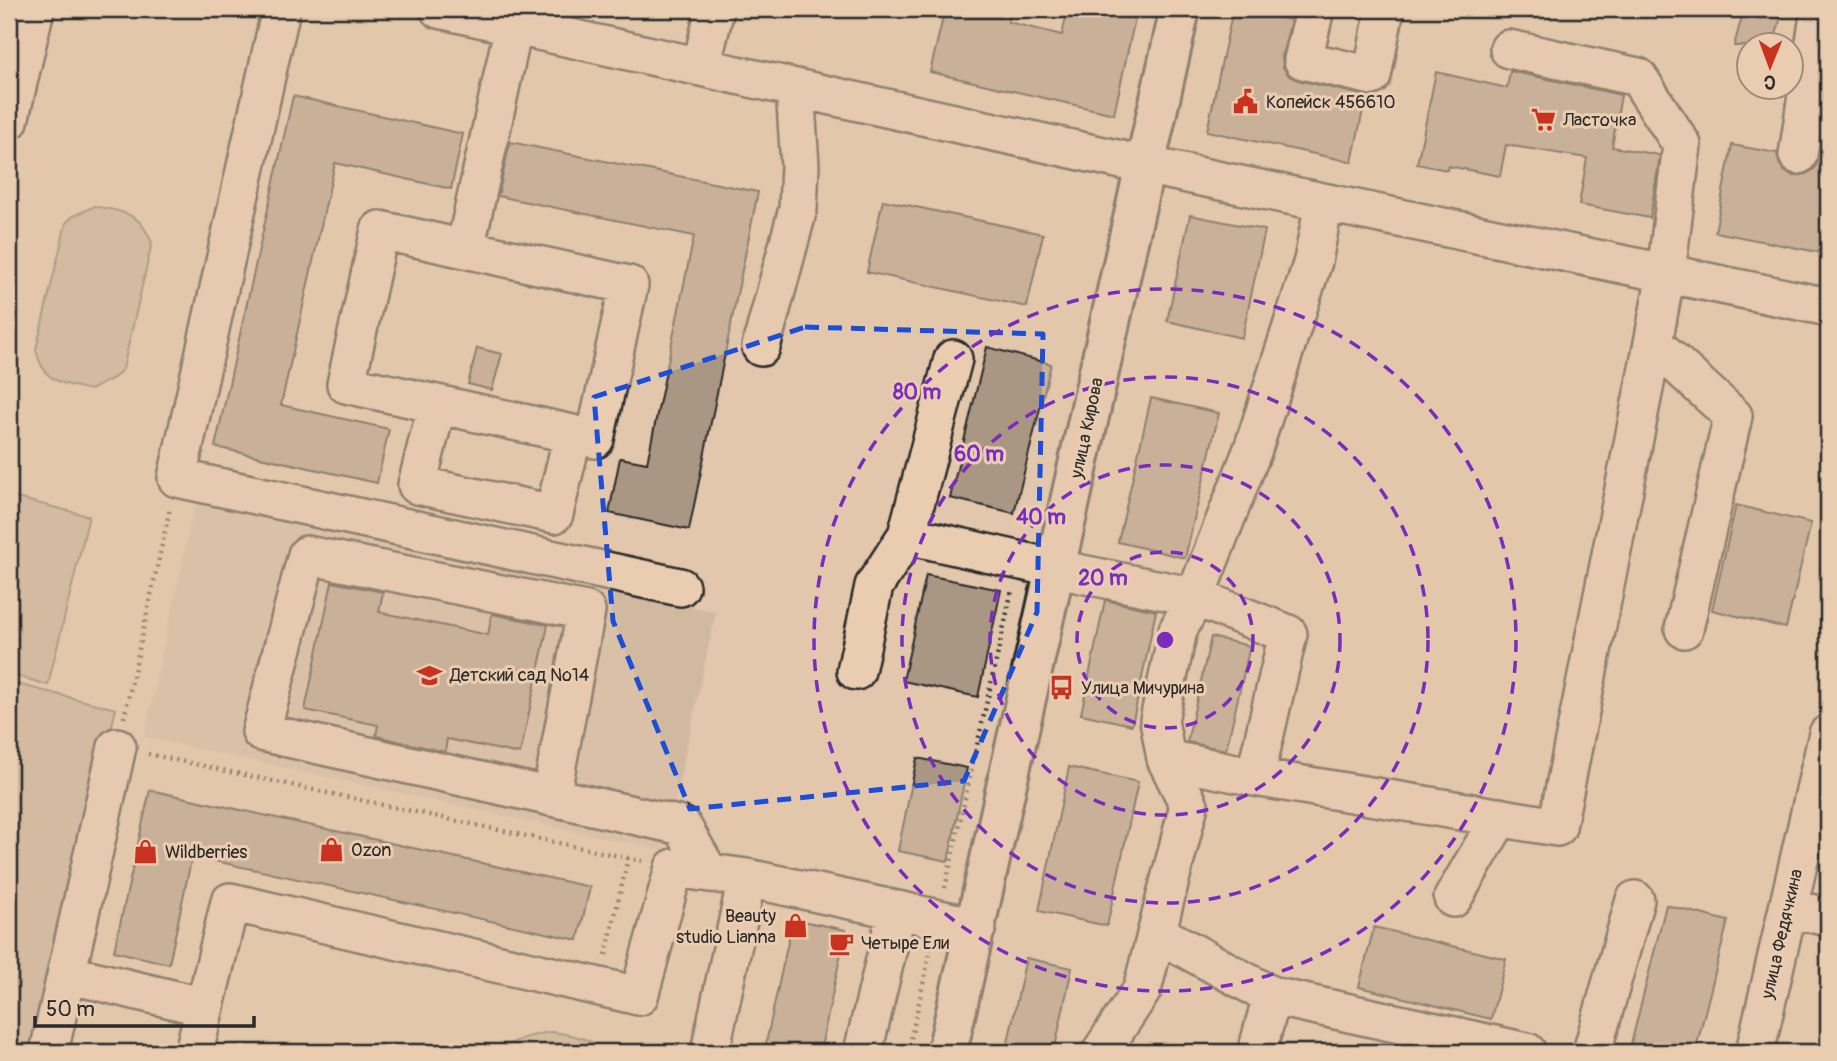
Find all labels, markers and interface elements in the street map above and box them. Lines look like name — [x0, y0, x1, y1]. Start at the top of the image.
north arrow — [1736, 32, 1806, 102]
text: С — [1763, 70, 1776, 94]
public building icon: Копейск 456610 — [1232, 88, 1260, 116]
place label: Копейск 456610 — [1266, 91, 1396, 114]
supermarket icon: Ласточка — [1529, 106, 1557, 134]
place label: Ласточка — [1562, 109, 1636, 132]
street label: улица Кирова — [1065, 375, 1109, 481]
text: 80 m — [893, 379, 941, 406]
text: 60 m — [954, 441, 1004, 468]
text: 40 m — [1016, 504, 1066, 531]
text: 20 m — [1078, 565, 1128, 592]
centre of rings — [1153, 628, 1177, 652]
school or university icon: Детский сад №14 — [416, 661, 444, 689]
place label: Детский сад №14 — [449, 664, 590, 687]
bus stop icon: Улица Мичурина — [1047, 674, 1075, 702]
place label: Улица Мичурина — [1081, 677, 1204, 700]
shop icon: Ozon — [317, 836, 345, 864]
shop icon: Wildberries — [131, 838, 159, 866]
place label: Ozon — [351, 839, 391, 862]
place label: Wildberries — [165, 841, 247, 864]
street label: улица Федячкина — [1756, 867, 1808, 1002]
place label: Beauty studio Lianna — [676, 905, 776, 949]
shop icon: Beauty studio Lianna — [782, 912, 810, 940]
cafe icon: Четыре Ели — [827, 929, 855, 957]
place label: Четыре Ели — [861, 932, 949, 955]
scale bar — [35, 984, 254, 1028]
text: 50 m — [46, 996, 95, 1023]

